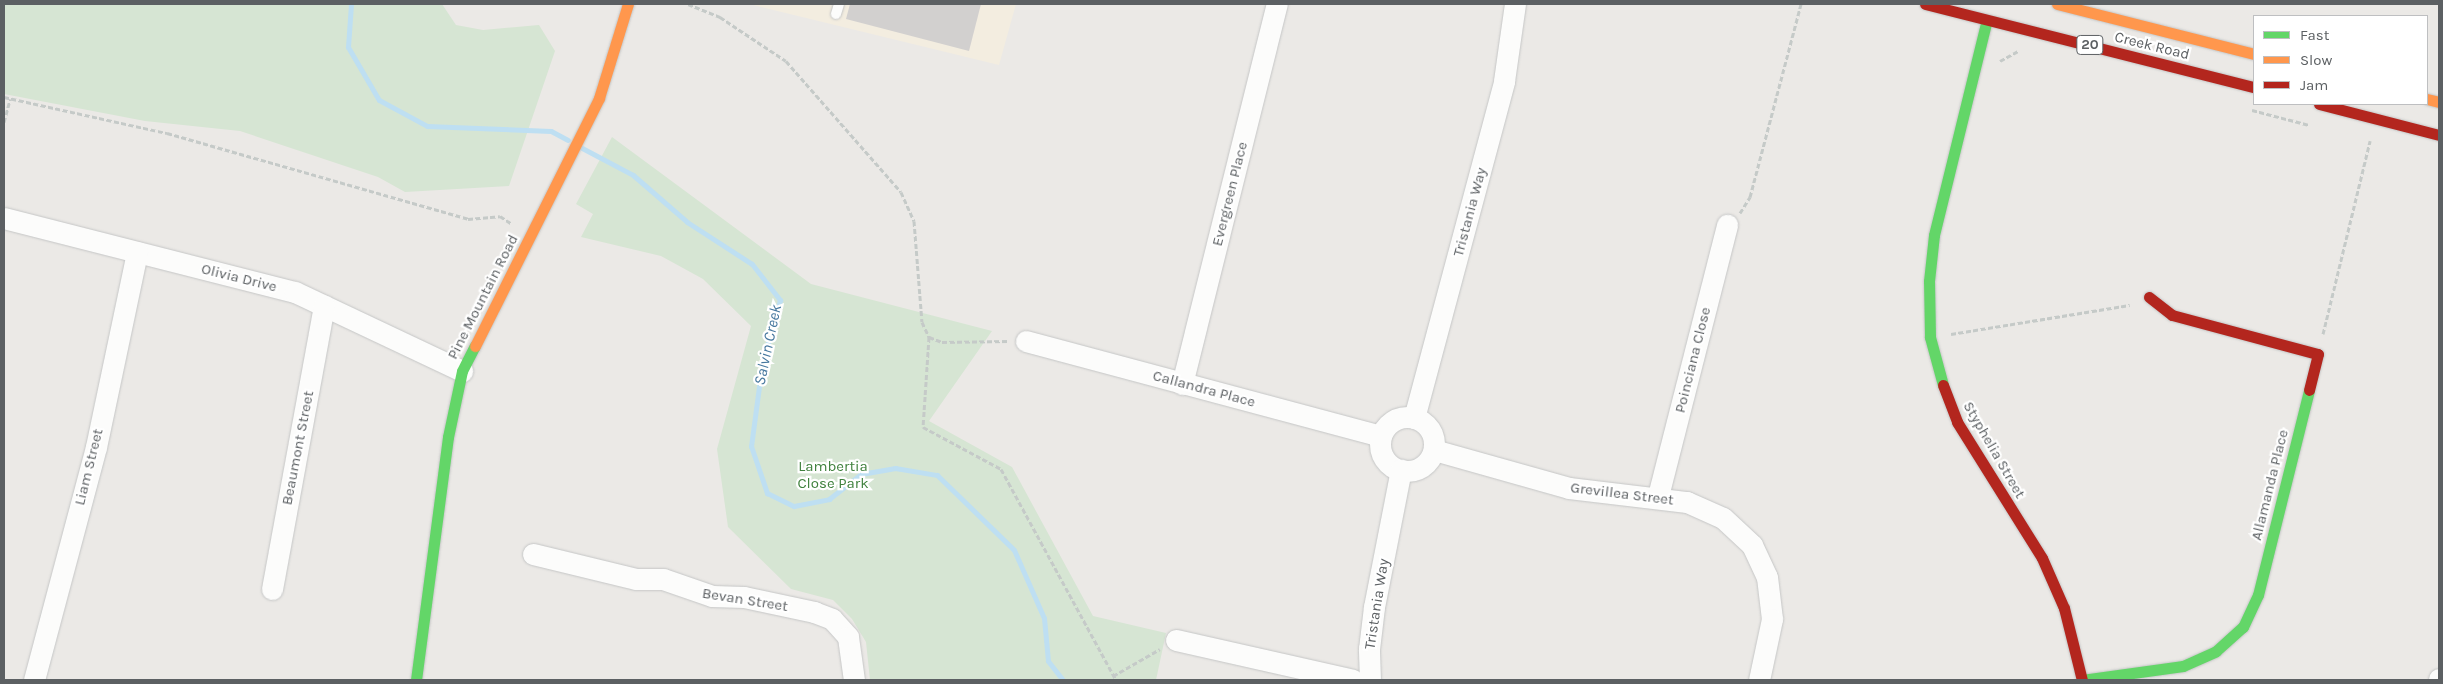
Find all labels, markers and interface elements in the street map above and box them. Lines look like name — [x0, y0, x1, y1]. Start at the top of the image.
legend — [2253, 15, 2428, 105]
text: Fast — [2300, 26, 2329, 44]
street label: Creek Road — [2113, 28, 2191, 64]
road number: 20 — [2076, 34, 2104, 56]
text: Slow — [2300, 51, 2332, 69]
text: Jam — [2300, 76, 2328, 94]
street label: Evergreen Place — [1208, 140, 1252, 248]
street label: Tristania Way — [1449, 165, 1491, 259]
street label: Pine Mountain Road — [444, 232, 522, 362]
street label: Olivia Drive — [199, 260, 279, 296]
water label: Salvin Creek — [750, 303, 786, 387]
street label: Poinciana Close — [1671, 305, 1715, 415]
street label: Callandra Place — [1151, 367, 1257, 411]
street label: Beaumont Street — [278, 389, 318, 507]
street label: Styphelia Street — [1959, 398, 2029, 502]
street label: Liam Street — [71, 427, 107, 507]
street label: Allamanda Place — [2248, 428, 2292, 542]
park label: Lambertia Close Park — [797, 457, 869, 492]
street label: Grevillea Street — [1569, 479, 1675, 509]
street label: Tristania Way — [1361, 557, 1393, 651]
street label: Bevan Street — [701, 584, 789, 616]

